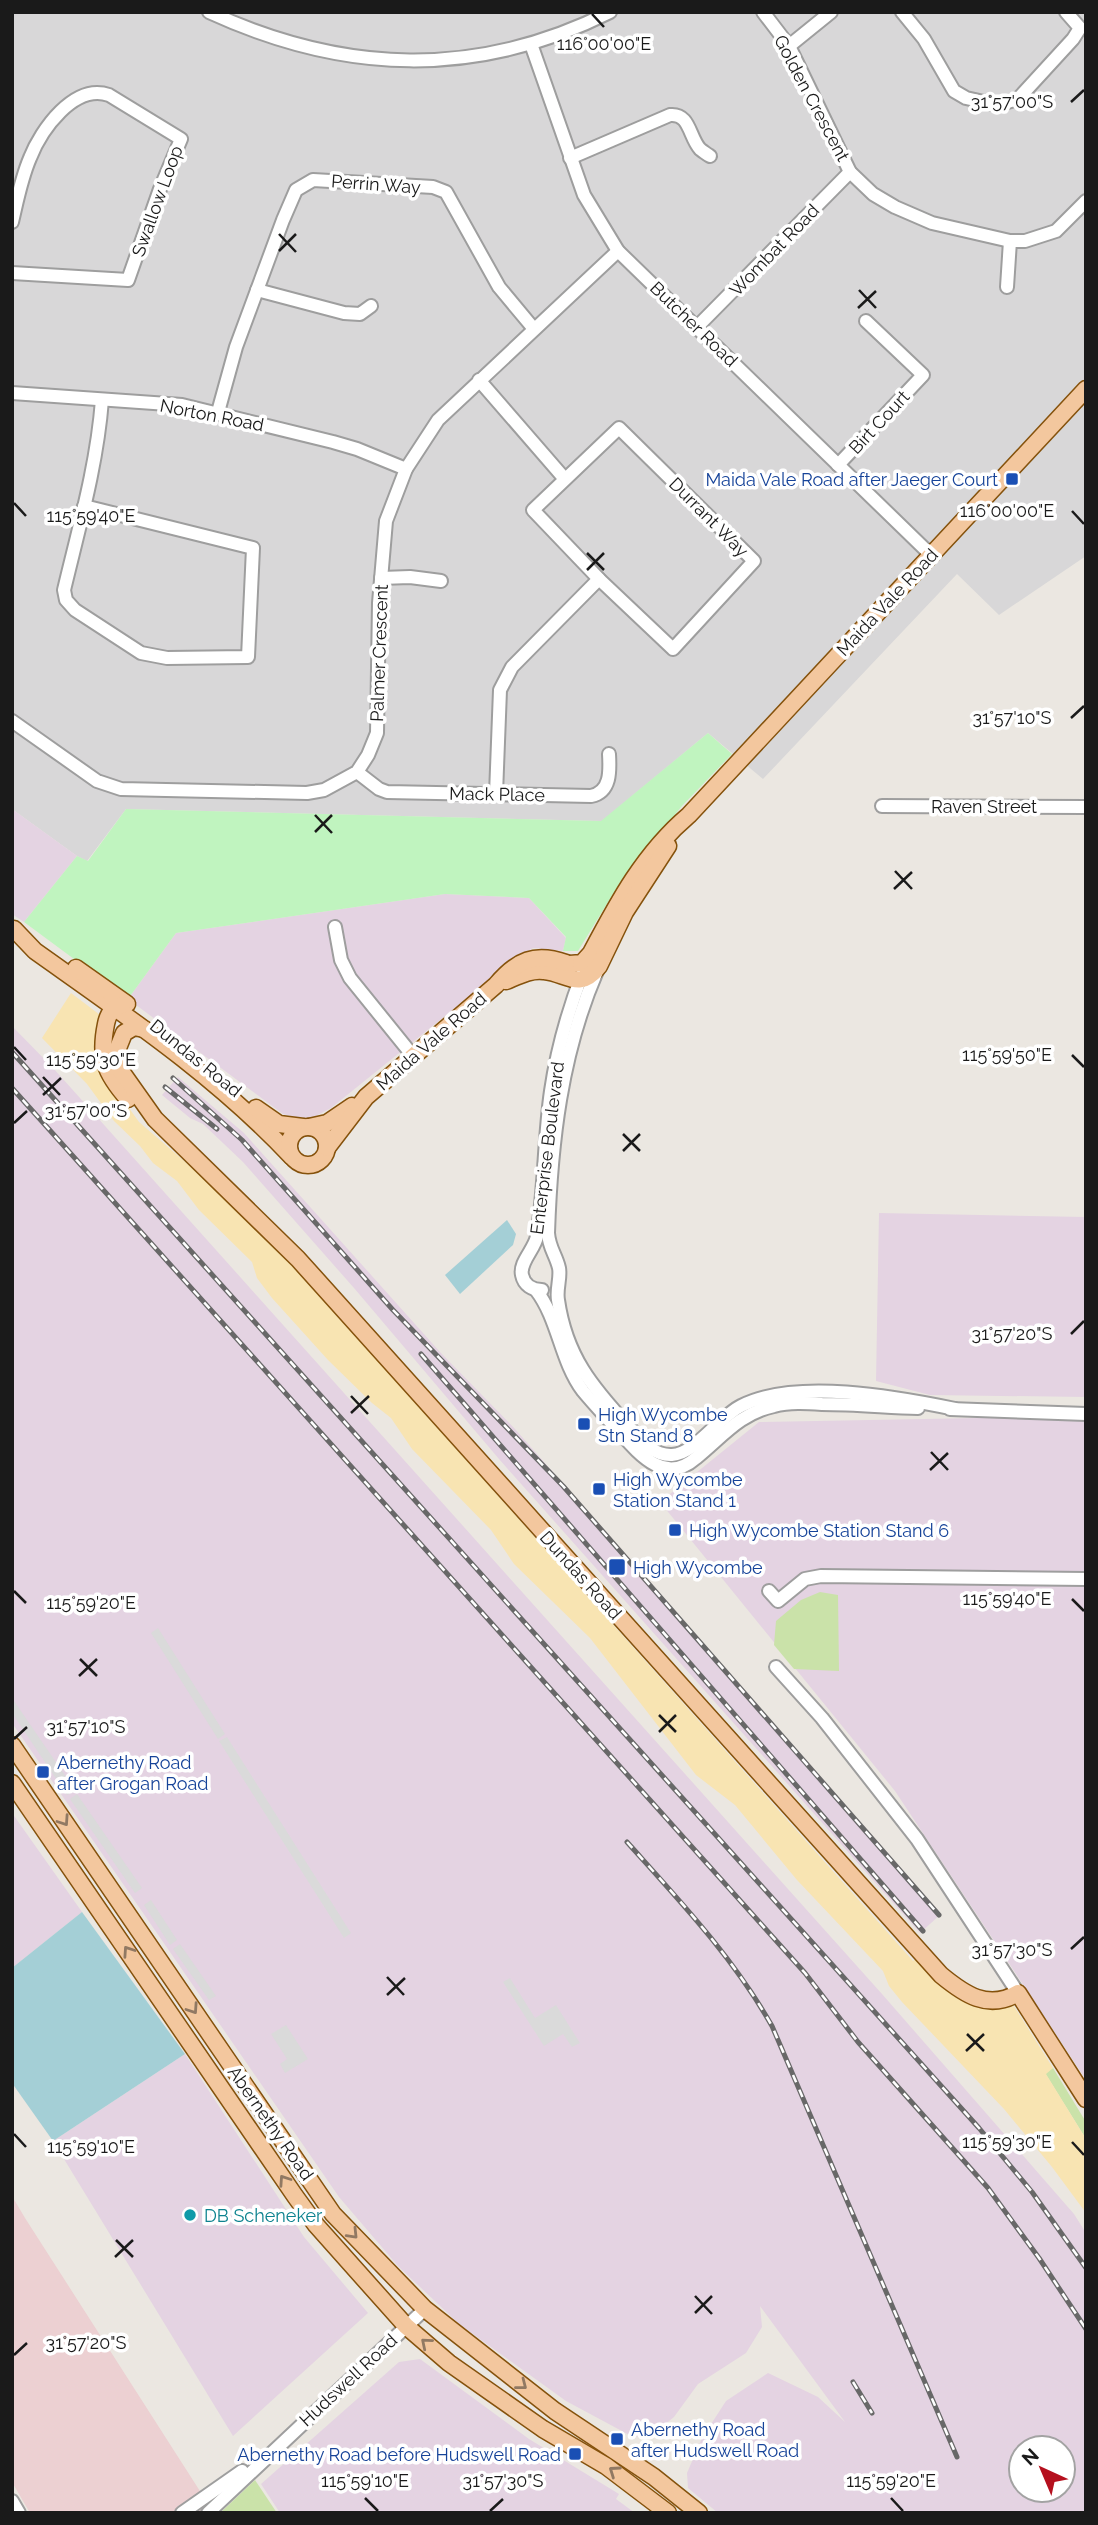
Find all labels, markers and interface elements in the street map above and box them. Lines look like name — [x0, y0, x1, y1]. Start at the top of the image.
street label: Golden Crescent — [770, 31, 854, 165]
text: 116°00'00"E — [557, 33, 651, 54]
text: 31°57'00"S — [971, 91, 1053, 112]
street label: Swallow Loop — [127, 143, 187, 259]
street label: Perrin Way — [330, 170, 422, 198]
street label: Wombat Road — [725, 200, 823, 300]
street label: Butcher Road — [646, 277, 742, 371]
street label: Birt Court — [844, 386, 914, 458]
street label: Norton Road — [158, 395, 266, 435]
place label: Maida Vale Road after Jaeger Court — [705, 469, 998, 490]
marker: Maida Vale Road after Jaeger Court — [1004, 471, 1020, 487]
street label: Durrant Way — [665, 473, 753, 561]
text: 116°00'00"E — [960, 500, 1054, 521]
text: 115°59'40"E — [47, 505, 135, 526]
street label: Maida Vale Road — [832, 544, 942, 660]
street label: Palmer Crescent — [366, 584, 392, 722]
text: 31°57'10"S — [972, 707, 1052, 728]
street label: Mack Place — [449, 783, 545, 805]
street label: Raven Street — [931, 796, 1037, 817]
street label: Maida Vale Road — [372, 988, 490, 1094]
street label: Dundas Road — [146, 1015, 246, 1101]
text: 115°59'50"E — [962, 1044, 1052, 1065]
text: 115°59'30"E — [46, 1049, 136, 1070]
street label: Enterprise Boulevard — [526, 1060, 568, 1236]
text: 31°57'00"S — [45, 1100, 127, 1121]
text: 31°57'20"S — [972, 1323, 1052, 1344]
place label: High Wycombe Stn Stand 8 — [598, 1404, 728, 1446]
marker: High Wycombe Stn Stand 8 — [576, 1416, 592, 1432]
place label: High Wycombe Station Stand 1 — [613, 1469, 743, 1511]
marker: High Wycombe Station Stand 1 — [591, 1481, 607, 1497]
place label: High Wycombe Station Stand 6 — [689, 1520, 949, 1541]
marker: High Wycombe Station Stand 6 — [667, 1522, 683, 1538]
street label: Dundas Road — [536, 1527, 626, 1623]
marker: High Wycombe — [607, 1557, 627, 1577]
place label: High Wycombe — [633, 1557, 763, 1578]
text: 115°59'40"E — [963, 1588, 1051, 1609]
text: 115°59'20"E — [46, 1592, 136, 1613]
text: 31°57'10"S — [46, 1716, 126, 1737]
place label: Abernethy Road after Grogan Road — [57, 1752, 208, 1794]
marker: Abernethy Road after Grogan Road — [35, 1764, 51, 1780]
one-way arrow — [56, 1813, 69, 1826]
text: 31°57'30"S — [972, 1939, 1053, 1960]
one-way arrow — [124, 1946, 136, 1959]
one-way arrow — [185, 2001, 197, 2014]
street label: Abernethy Road — [224, 2062, 318, 2184]
text: 115°59'30"E — [962, 2131, 1052, 2152]
text: 115°59'10"E — [47, 2136, 135, 2157]
one-way arrow — [279, 2174, 292, 2187]
place label: DB Scheneker — [204, 2205, 323, 2226]
marker: DB Scheneker — [182, 2207, 198, 2223]
one-way arrow — [344, 2226, 357, 2239]
street label: Hudswell Road — [295, 2329, 401, 2431]
text: 31°57'20"S — [46, 2332, 126, 2353]
one-way arrow — [421, 2339, 434, 2352]
one-way arrow — [514, 2377, 527, 2390]
place label: Abernethy Road after Hudswell Road — [631, 2419, 799, 2461]
marker: Abernethy Road after Hudswell Road — [609, 2431, 625, 2447]
north arrow — [1007, 2434, 1077, 2504]
place label: Abernethy Road before Hudswell Road — [237, 2444, 561, 2465]
text: N — [1017, 2444, 1043, 2470]
marker: Abernethy Road before Hudswell Road — [567, 2446, 583, 2462]
one-way arrow — [609, 2467, 622, 2479]
text: 115°59'10"E — [321, 2470, 409, 2491]
text: 31°57'30"S — [463, 2470, 544, 2491]
text: 115°59'20"E — [846, 2470, 936, 2491]

